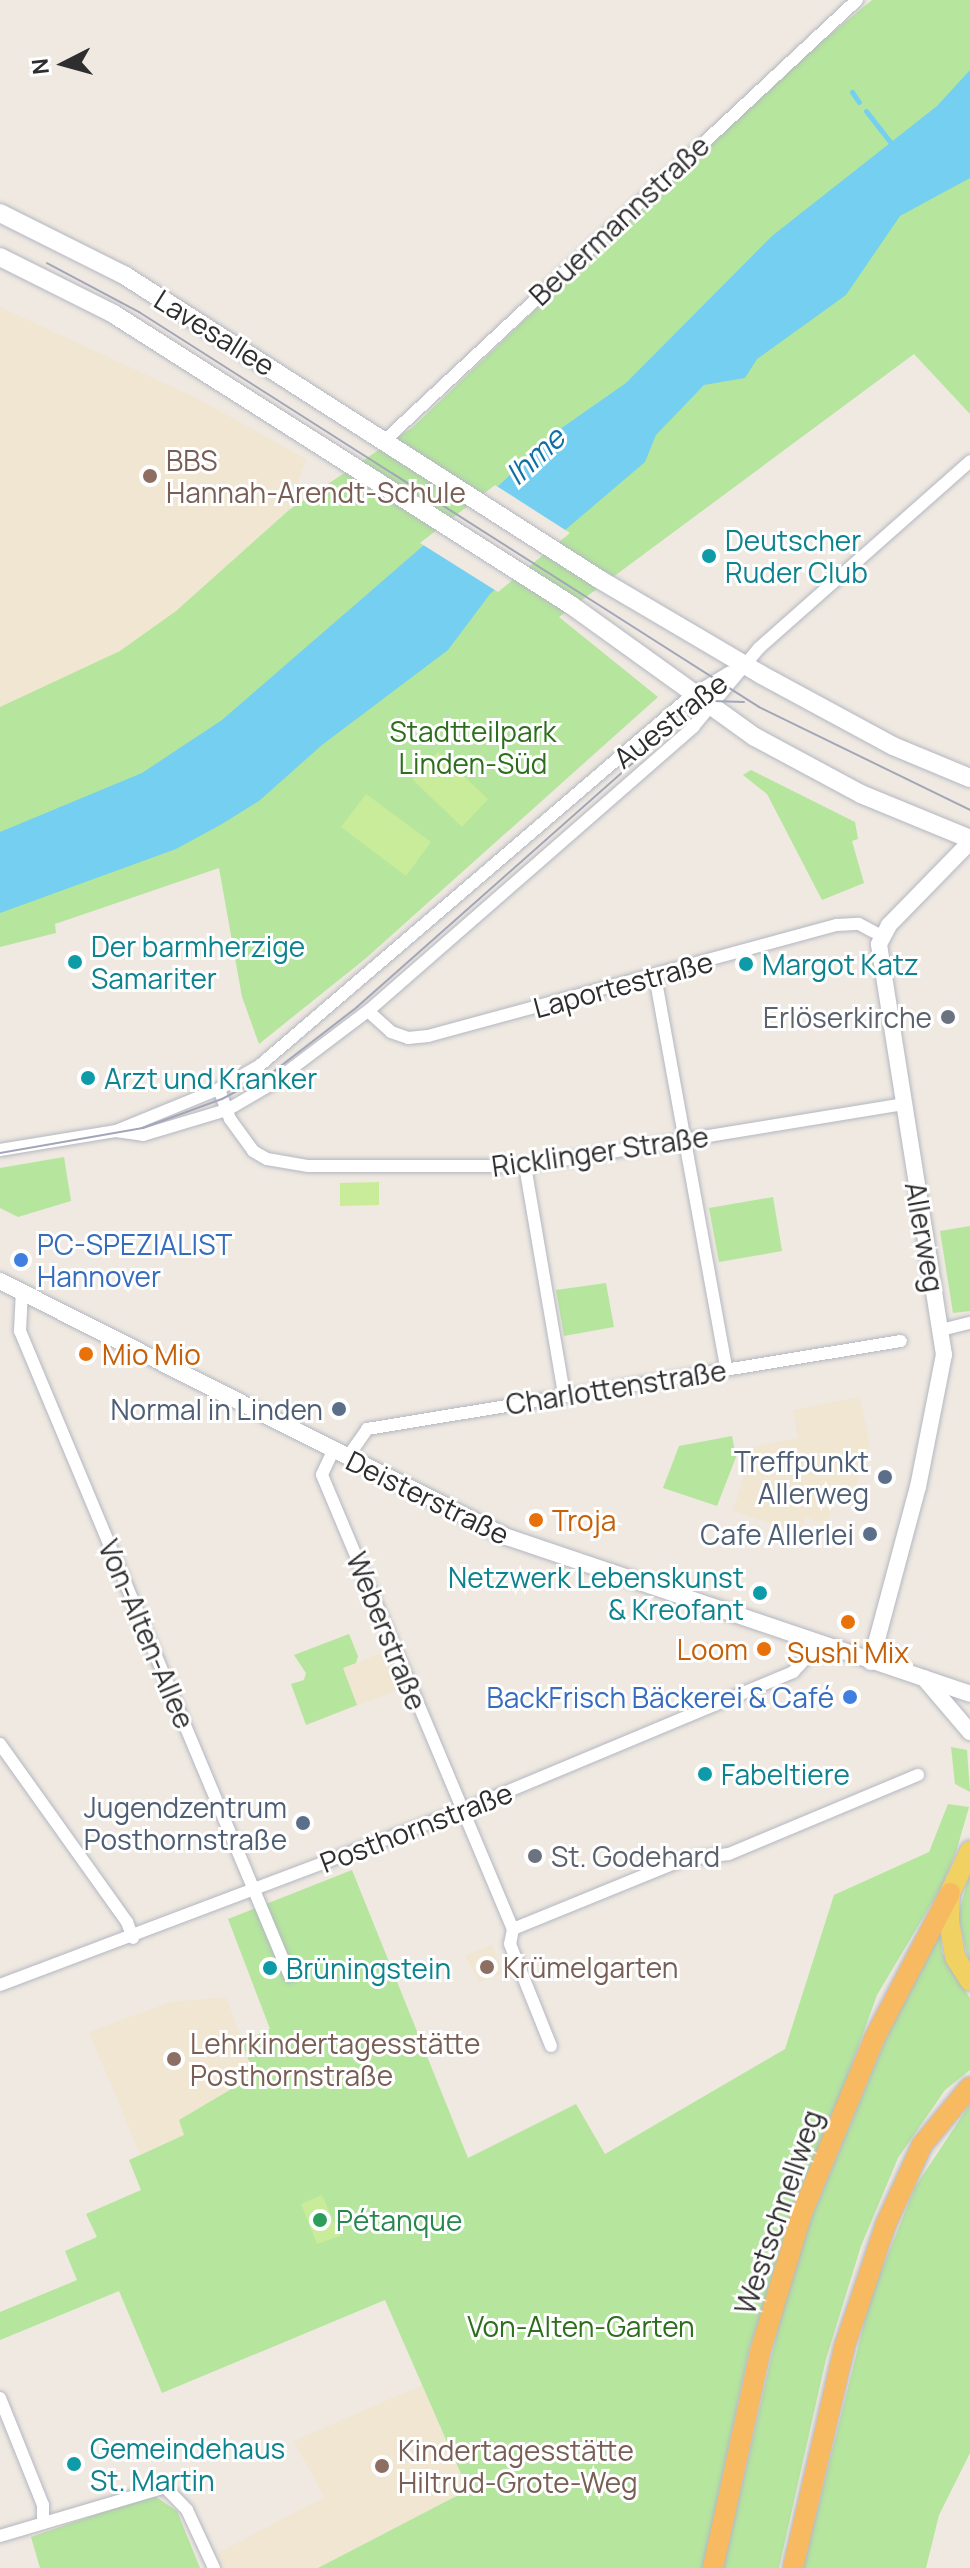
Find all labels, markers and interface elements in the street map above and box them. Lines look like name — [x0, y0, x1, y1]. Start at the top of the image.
north arrow — [24, 24, 104, 104]
text: N — [24, 57, 56, 76]
street label: Beuermannstraße — [522, 128, 716, 312]
street label: Lavesallee — [149, 282, 281, 382]
water label: Ihme — [498, 420, 572, 492]
place label: BBS Hannah-Arendt-Schule — [166, 443, 466, 509]
marker: BBS Hannah-Arendt-Schule — [141, 467, 159, 485]
place label: Deutscher Ruder Club — [725, 523, 868, 589]
marker: Deutscher Ruder Club — [700, 547, 718, 565]
street label: Auestraße — [607, 665, 733, 775]
park label: Stadtteilpark Linden-Süd — [390, 714, 556, 780]
place label: Der barmherzige Samariter — [91, 929, 305, 995]
street label: Laportestraße — [530, 944, 716, 1024]
place label: Margot Katz — [762, 947, 919, 981]
marker: Der barmherzige Samariter — [66, 953, 84, 971]
marker: Margot Katz — [737, 955, 755, 973]
place label: Erlöserkirche — [763, 1000, 932, 1034]
marker: Erlöserkirche — [939, 1008, 957, 1026]
place label: Arzt und Kranker — [104, 1061, 317, 1095]
marker: Arzt und Kranker — [79, 1069, 97, 1087]
street label: Ricklinger Straße — [489, 1119, 711, 1183]
street label: Allerweg — [899, 1179, 951, 1295]
place label: PC-SPEZIALIST Hannover — [37, 1227, 232, 1293]
marker: PC-SPEZIALIST Hannover — [12, 1251, 30, 1269]
place label: Mio Mio — [102, 1337, 201, 1371]
marker: Mio Mio — [77, 1345, 95, 1363]
street label: Charlottenstraße — [503, 1353, 729, 1421]
place label: Normal in Linden — [110, 1392, 323, 1426]
marker: Normal in Linden — [330, 1400, 348, 1418]
street label: Deisterstraße — [341, 1443, 515, 1551]
place label: Treffpunkt Allerweg — [734, 1444, 869, 1510]
marker: Treffpunkt Allerweg — [876, 1468, 894, 1486]
place label: Troja — [552, 1503, 616, 1537]
marker: Troja — [527, 1511, 545, 1529]
place label: Cafe Allerlei — [700, 1517, 854, 1551]
marker: Cafe Allerlei — [861, 1525, 879, 1543]
street label: Von-Alten-Allee — [92, 1535, 202, 1733]
street label: Weberstraße — [340, 1547, 434, 1715]
place label: Netzwerk Lebenskunst & Kreofant — [448, 1560, 744, 1626]
marker: Netzwerk Lebenskunst & Kreofant — [751, 1584, 769, 1602]
marker: Sushi Mix — [839, 1613, 857, 1631]
place label: Loom — [677, 1632, 748, 1666]
place label: Sushi Mix — [787, 1635, 909, 1669]
marker: Loom — [755, 1640, 773, 1658]
place label: BackFrisch Bäckerei & Café — [487, 1680, 834, 1714]
marker: BackFrisch Bäckerei & Café — [841, 1688, 859, 1706]
place label: Fabeltiere — [721, 1757, 850, 1791]
marker: Fabeltiere — [696, 1765, 714, 1783]
street label: Posthornstraße — [315, 1775, 517, 1879]
place label: Jugendzentrum Posthornstraße — [84, 1790, 287, 1856]
marker: Jugendzentrum Posthornstraße — [294, 1814, 312, 1832]
place label: St. Godehard — [551, 1839, 720, 1873]
marker: St. Godehard — [526, 1847, 544, 1865]
place label: Krümelgarten — [503, 1950, 678, 1984]
place label: Brüningstein — [286, 1951, 451, 1985]
marker: Krümelgarten — [478, 1958, 496, 1976]
marker: Brüningstein — [261, 1959, 279, 1977]
place label: Lehrkindertagesstätte Posthornstraße — [190, 2026, 480, 2092]
marker: Lehrkindertagesstätte Posthornstraße — [165, 2050, 183, 2068]
street label: Westschnellweg — [727, 2106, 829, 2318]
place label: Pétanque — [336, 2203, 462, 2237]
marker: Pétanque — [311, 2211, 329, 2229]
park label: Von-Alten-Garten — [467, 2309, 695, 2343]
place label: Gemeindehaus St. Martin — [90, 2431, 285, 2497]
place label: Kindertagesstätte Hiltrud-Grote-Weg — [398, 2433, 638, 2499]
marker: Gemeindehaus St. Martin — [65, 2455, 83, 2473]
marker: Kindertagesstätte Hiltrud-Grote-Weg — [373, 2457, 391, 2475]

